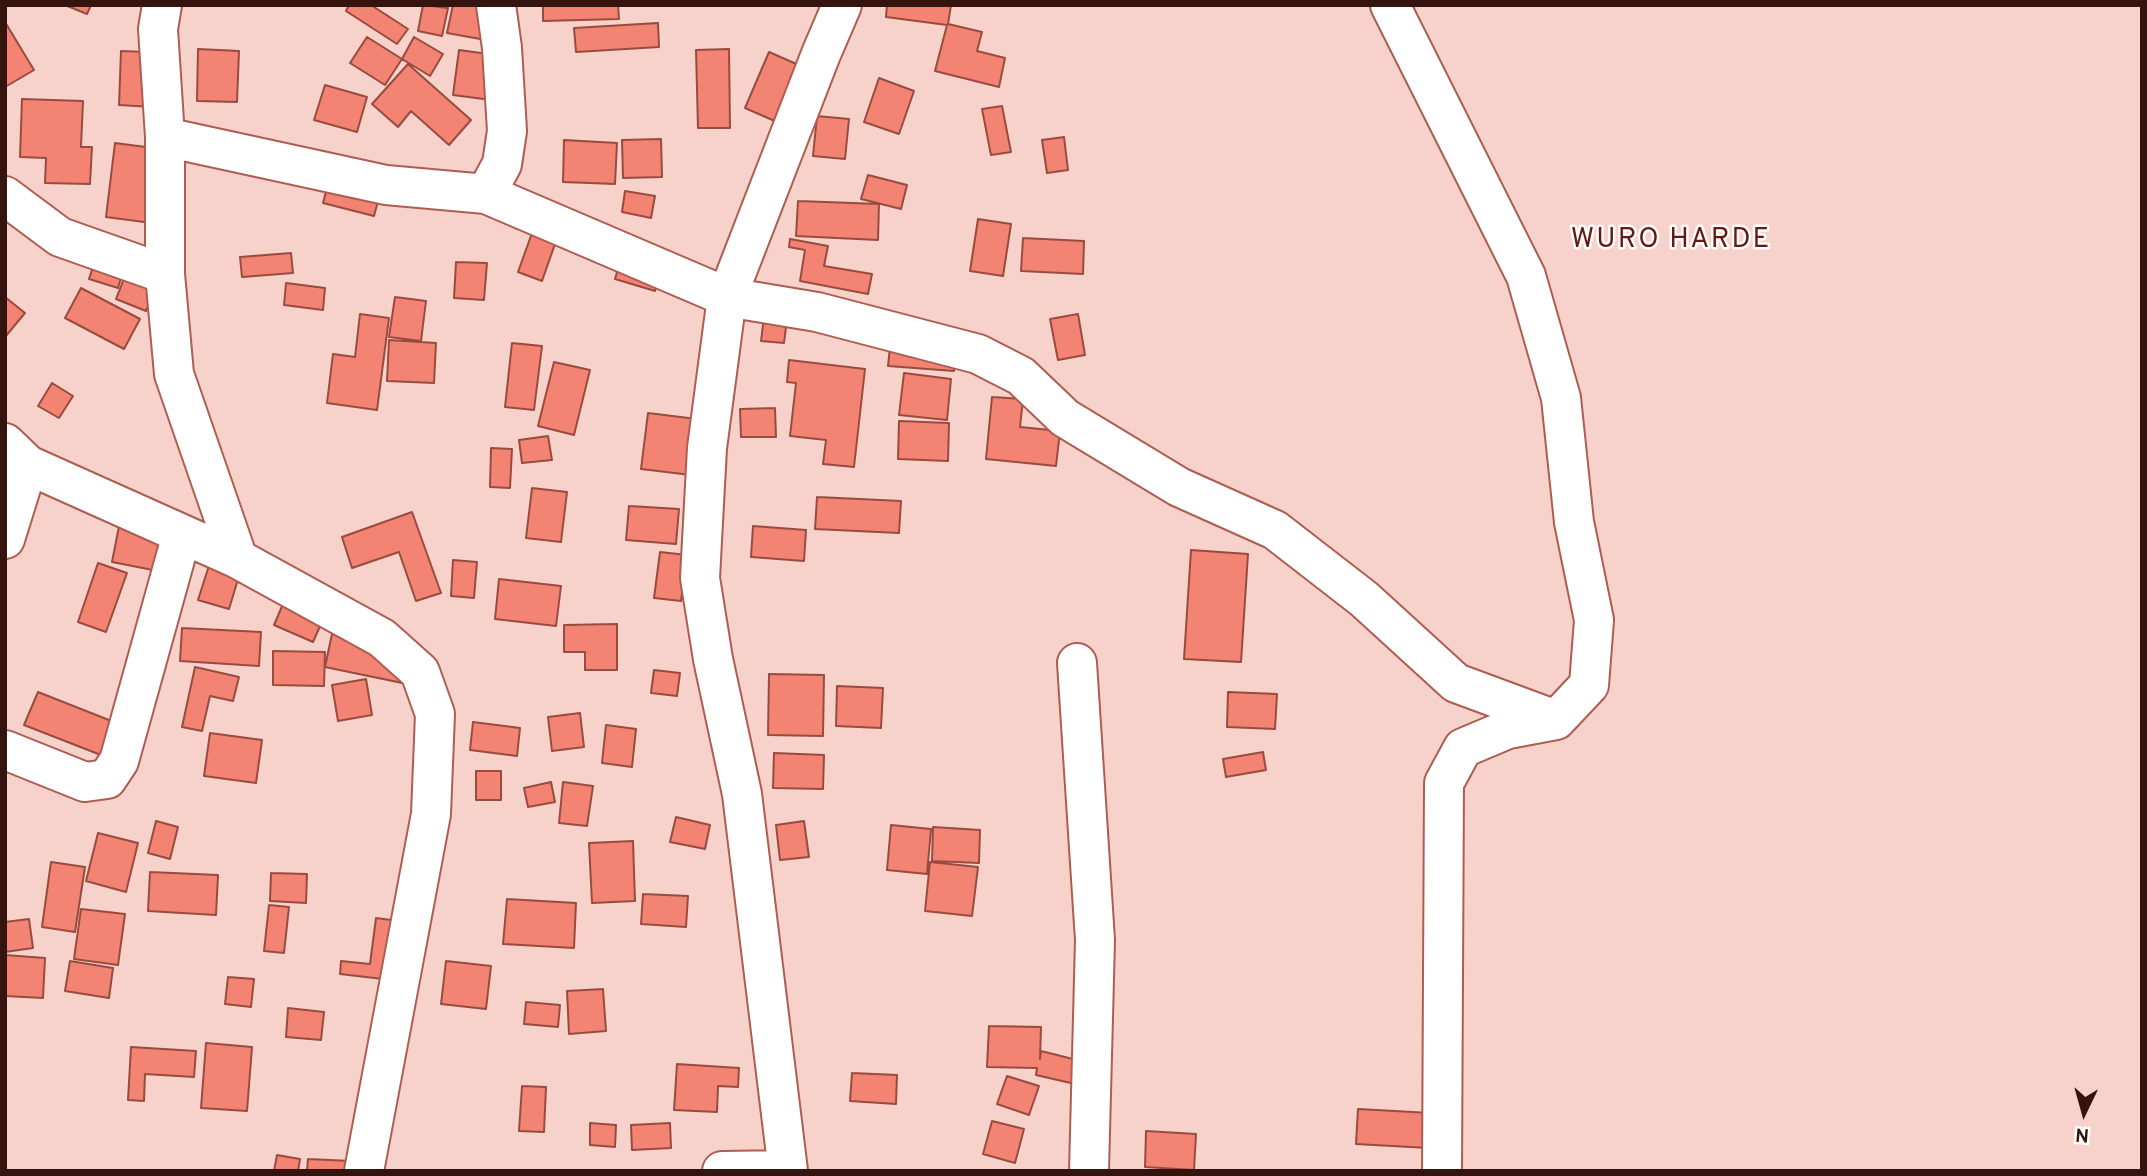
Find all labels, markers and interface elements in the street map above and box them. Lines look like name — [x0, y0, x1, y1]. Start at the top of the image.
district label: WURO HARDE — [1572, 224, 1770, 258]
north arrow — [2049, 1078, 2119, 1148]
text: N — [2074, 1121, 2090, 1146]

